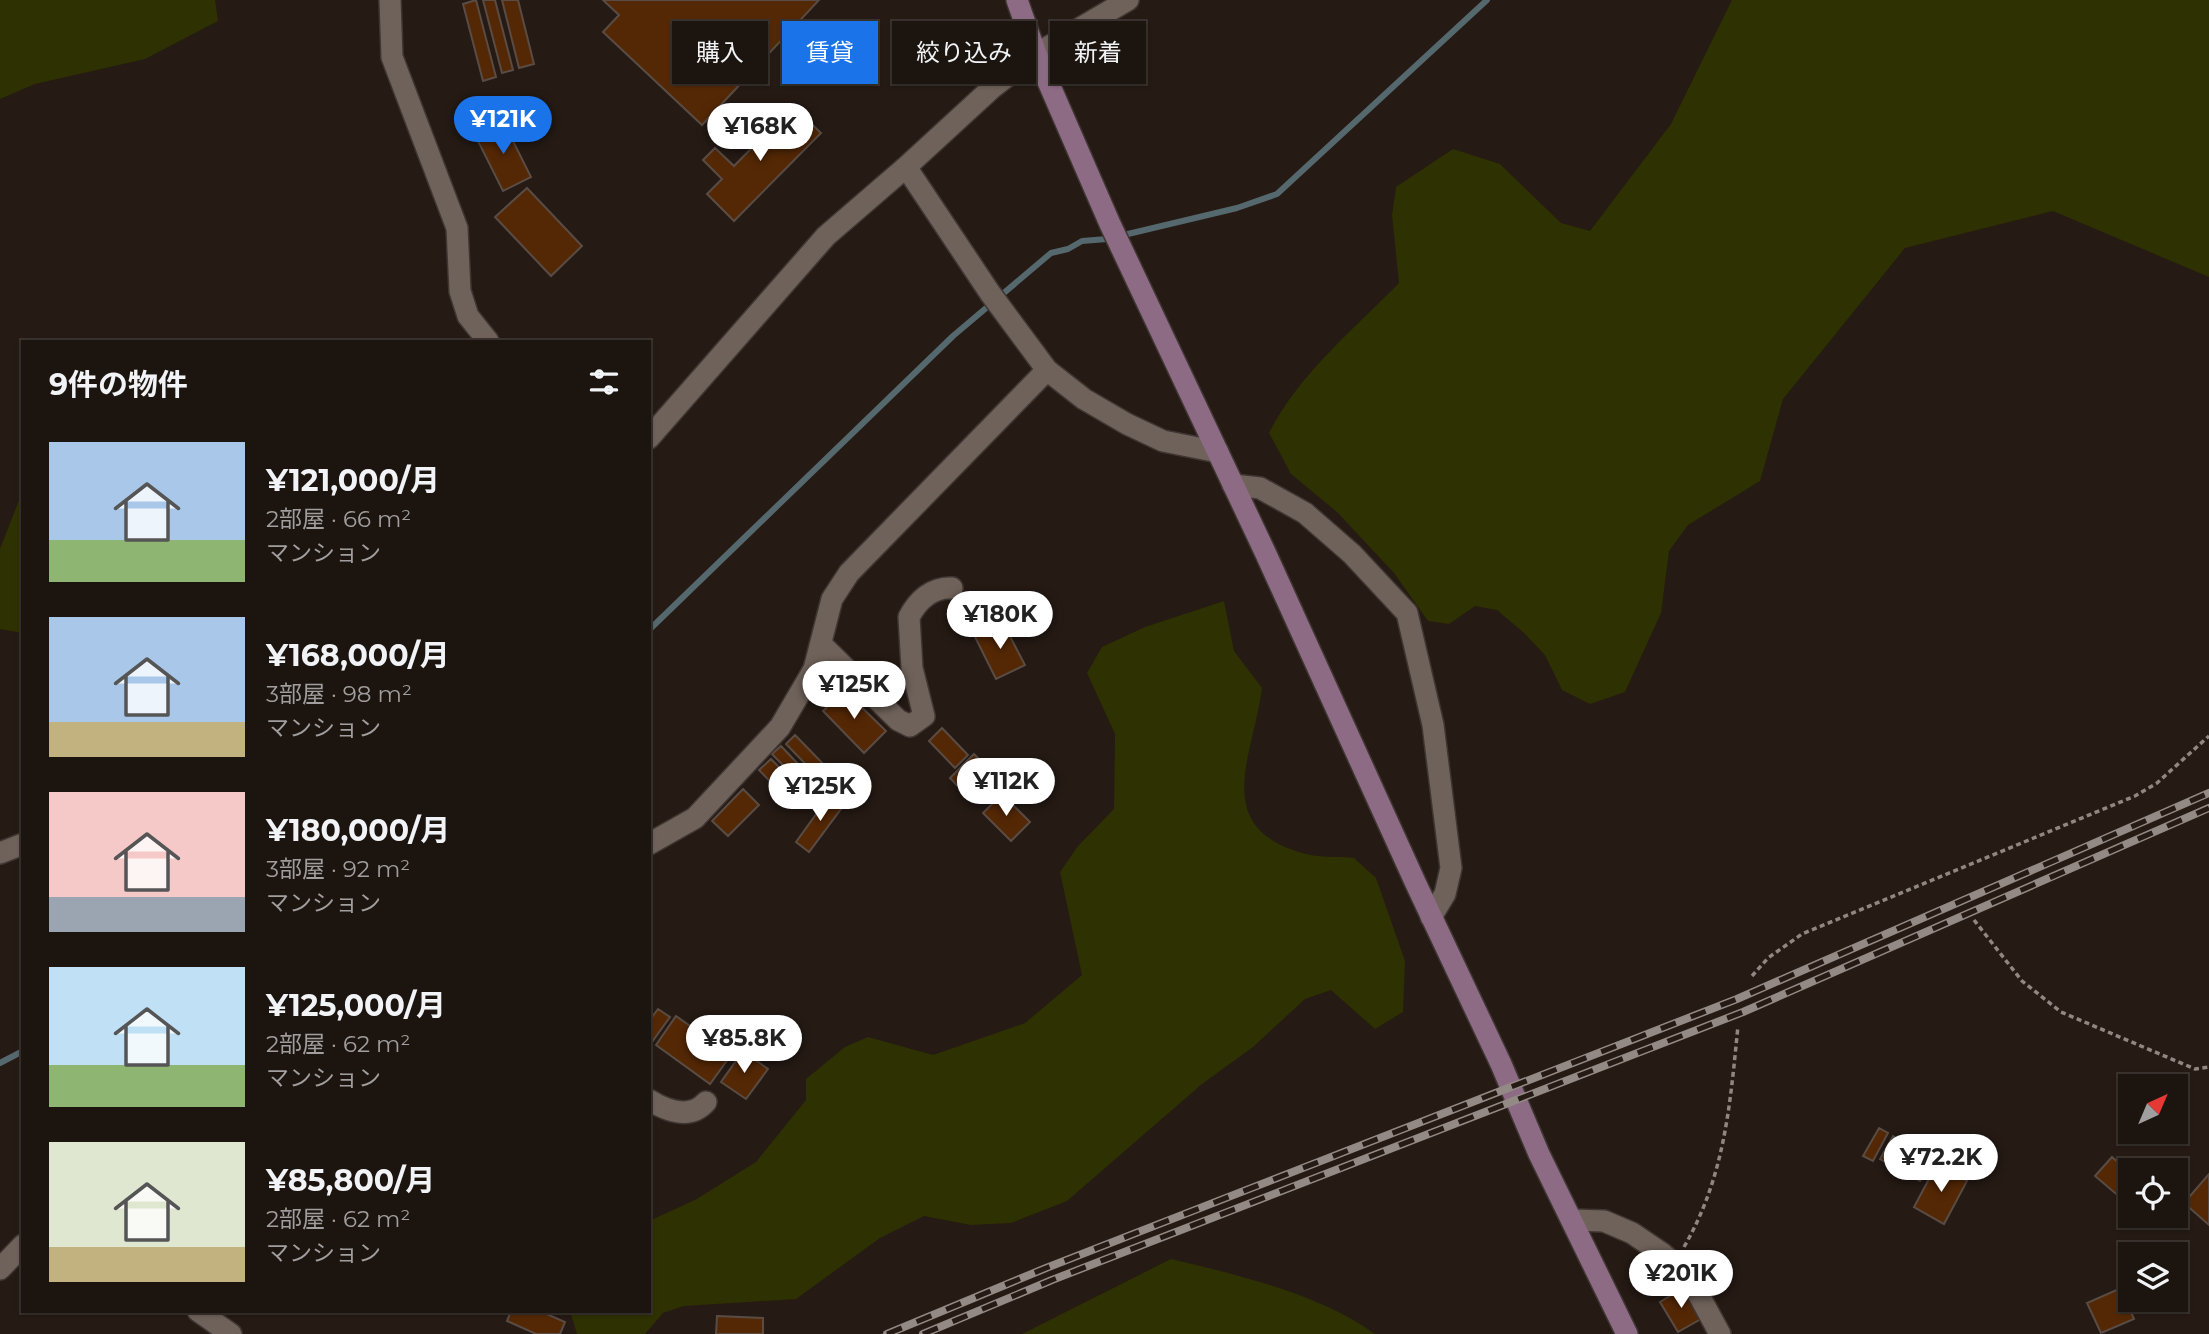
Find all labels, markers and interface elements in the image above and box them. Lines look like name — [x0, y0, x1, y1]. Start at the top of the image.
chip: 購入 — [672, 21, 768, 84]
chip: 賃貸 — [782, 21, 878, 84]
chip: 絞り込み — [892, 21, 1036, 84]
chip: 新着 — [1050, 21, 1146, 84]
pin: ¥121K — [454, 96, 552, 156]
pin: ¥168K — [711, 104, 809, 163]
text: ¥121K — [470, 105, 536, 133]
text: ¥168K — [723, 112, 797, 140]
icon: filters — [585, 363, 623, 401]
text: 9件の物件 — [49, 366, 188, 403]
text: ¥121,000/月 — [266, 462, 440, 499]
icon: home — [105, 470, 189, 554]
text: 2部屋 · 66 m² — [266, 505, 411, 533]
text: マンション — [266, 539, 381, 567]
pin: ¥180K — [951, 592, 1049, 651]
text: ¥180K — [963, 600, 1037, 628]
text: ¥168,000/月 — [266, 637, 450, 674]
icon: home — [105, 645, 189, 729]
pin: ¥125K — [805, 662, 903, 721]
text: ¥125K — [819, 670, 889, 698]
text: 3部屋 · 98 m² — [266, 680, 412, 708]
text: マンション — [266, 714, 381, 742]
pin: ¥112K — [957, 758, 1055, 818]
pin: ¥125K — [771, 764, 869, 823]
text: ¥112K — [973, 767, 1039, 795]
text: ¥125K — [785, 772, 855, 800]
text: ¥180,000/月 — [266, 812, 450, 849]
icon: home — [105, 820, 189, 904]
text: 3部屋 · 92 m² — [266, 855, 410, 883]
text: マンション — [266, 889, 381, 917]
text: ¥125,000/月 — [266, 987, 446, 1024]
icon: home — [105, 995, 189, 1079]
pin: ¥85.8K — [687, 1016, 801, 1075]
text: ¥85.8K — [702, 1024, 786, 1052]
text: 2部屋 · 62 m² — [266, 1030, 410, 1058]
text: マンション — [266, 1064, 381, 1092]
north arrow — [2118, 1074, 2188, 1144]
map controls — [2118, 1074, 2188, 1312]
pin: ¥72.2K — [1884, 1134, 1998, 1194]
text: ¥72.2K — [1900, 1143, 1982, 1171]
button: locate — [2118, 1158, 2188, 1228]
text: ¥85,800/月 — [266, 1162, 435, 1199]
icon: home — [105, 1170, 189, 1254]
text: 2部屋 · 62 m² — [266, 1205, 410, 1233]
text: マンション — [266, 1239, 381, 1267]
button: layers — [2118, 1242, 2188, 1312]
pin: ¥201K — [1632, 1250, 1730, 1310]
text: ¥201K — [1645, 1259, 1717, 1287]

